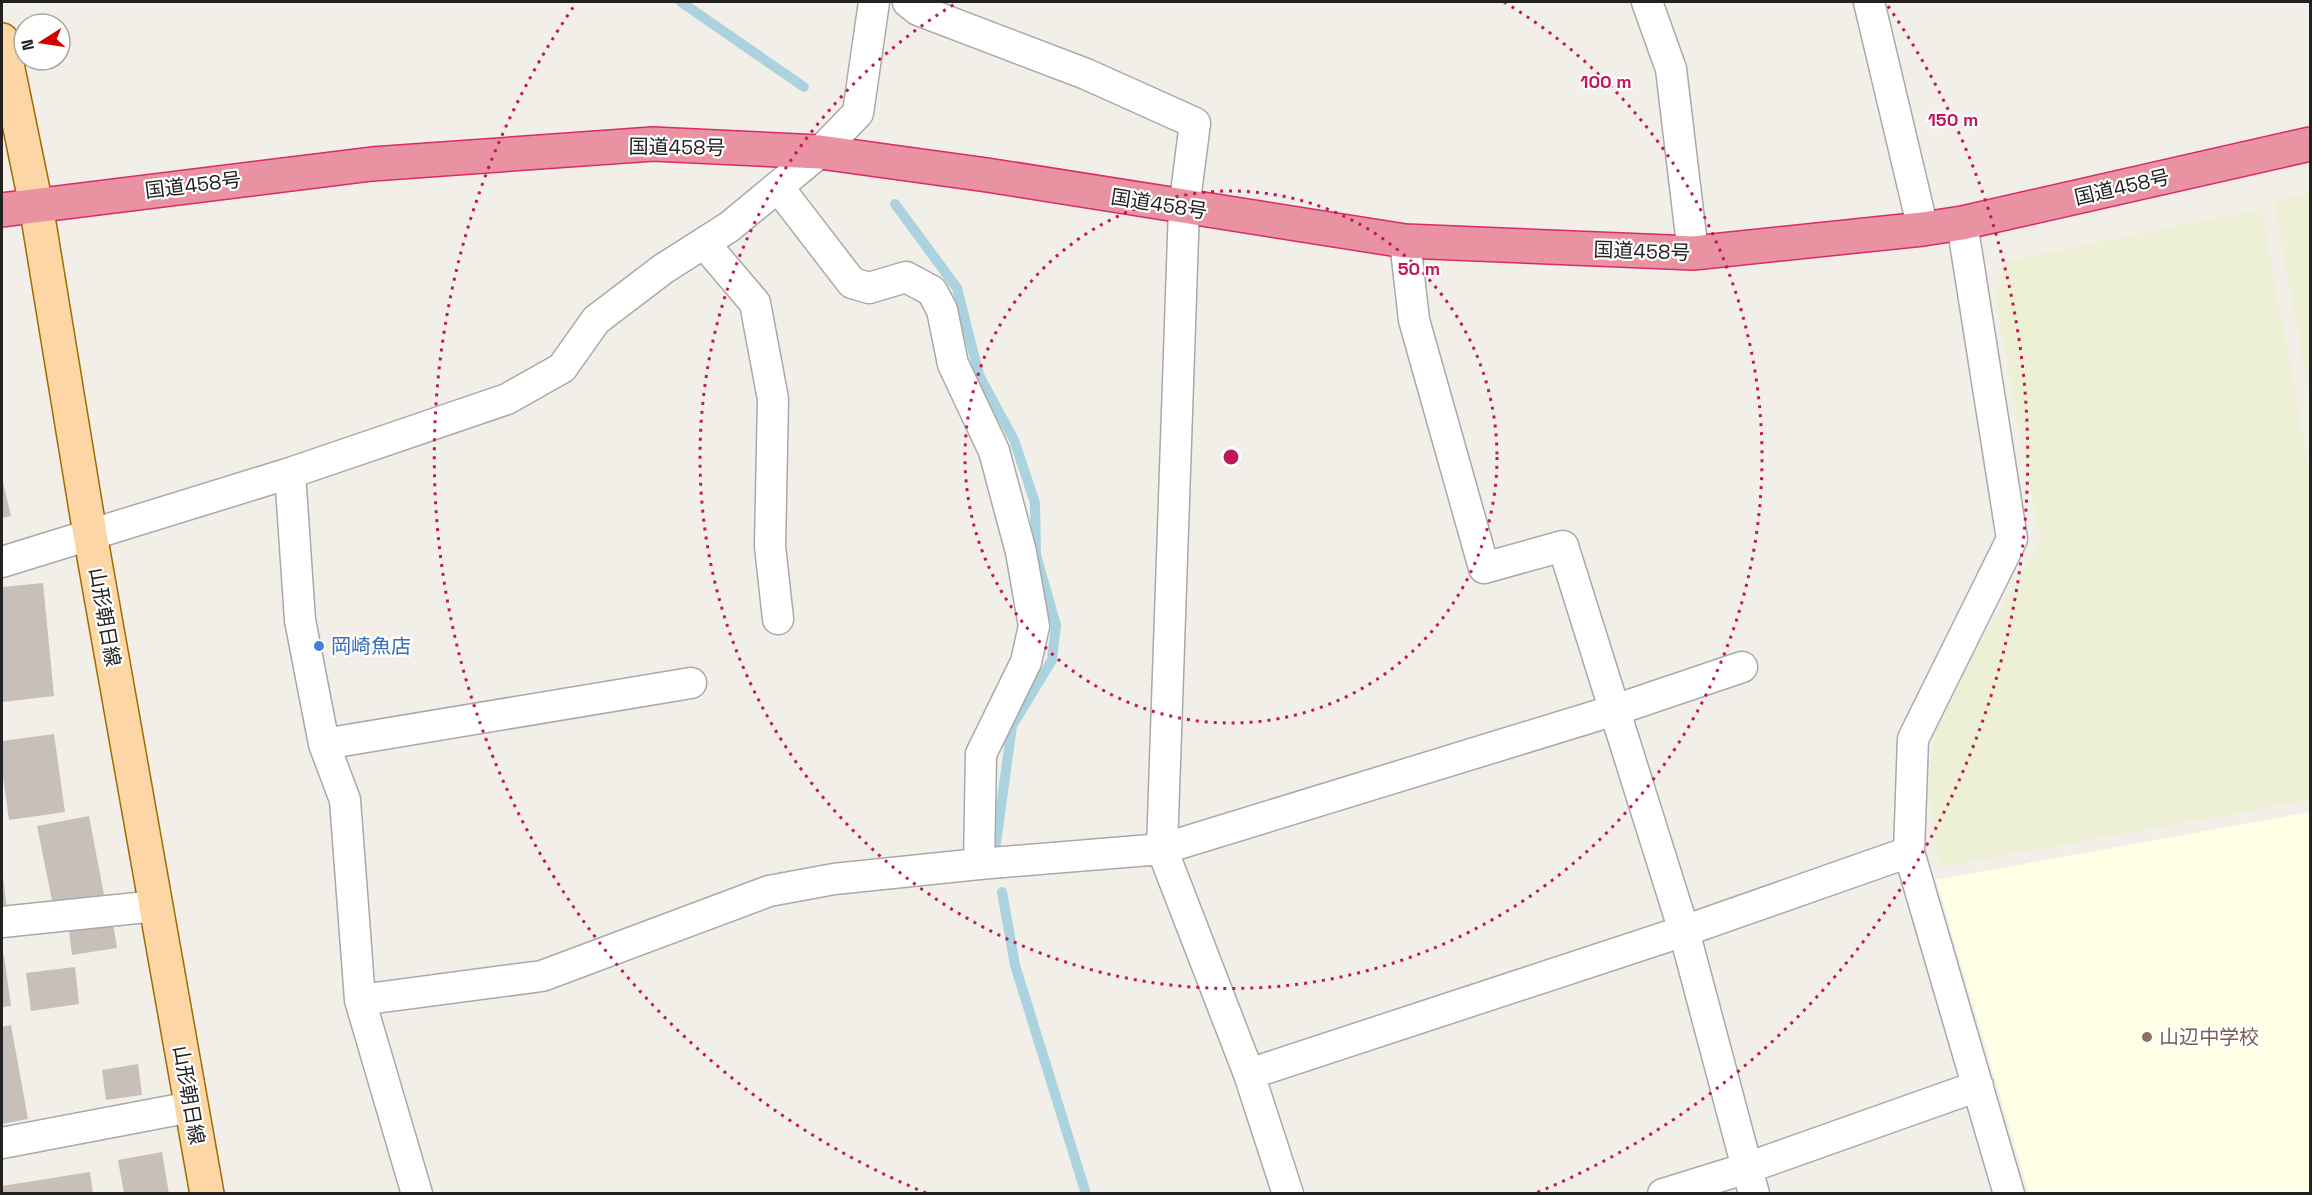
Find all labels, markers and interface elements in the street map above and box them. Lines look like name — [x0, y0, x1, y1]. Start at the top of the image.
north arrow — [12, 12, 72, 72]
text: N — [16, 38, 39, 52]
text: 100 m — [1580, 70, 1632, 93]
text: 150 m — [1928, 108, 1978, 131]
street label: 国道458号 — [628, 133, 726, 161]
street label: 国道458号 — [2072, 163, 2172, 211]
street label: 国道458号 — [143, 166, 243, 204]
street label: 国道458号 — [1109, 184, 1209, 224]
street label: 国道458号 — [1593, 236, 1691, 266]
text: 50 m — [1398, 257, 1440, 280]
centre of rings — [1221, 447, 1241, 467]
street label: 山形朝日線 — [84, 566, 126, 668]
place label: 岡崎魚店 — [331, 633, 411, 659]
marker: 岡崎魚店 — [312, 639, 326, 653]
place label: 山辺中学校 — [2159, 1024, 2259, 1050]
marker: 山辺中学校 — [2140, 1030, 2154, 1044]
street label: 山形朝日線 — [168, 1044, 210, 1146]

